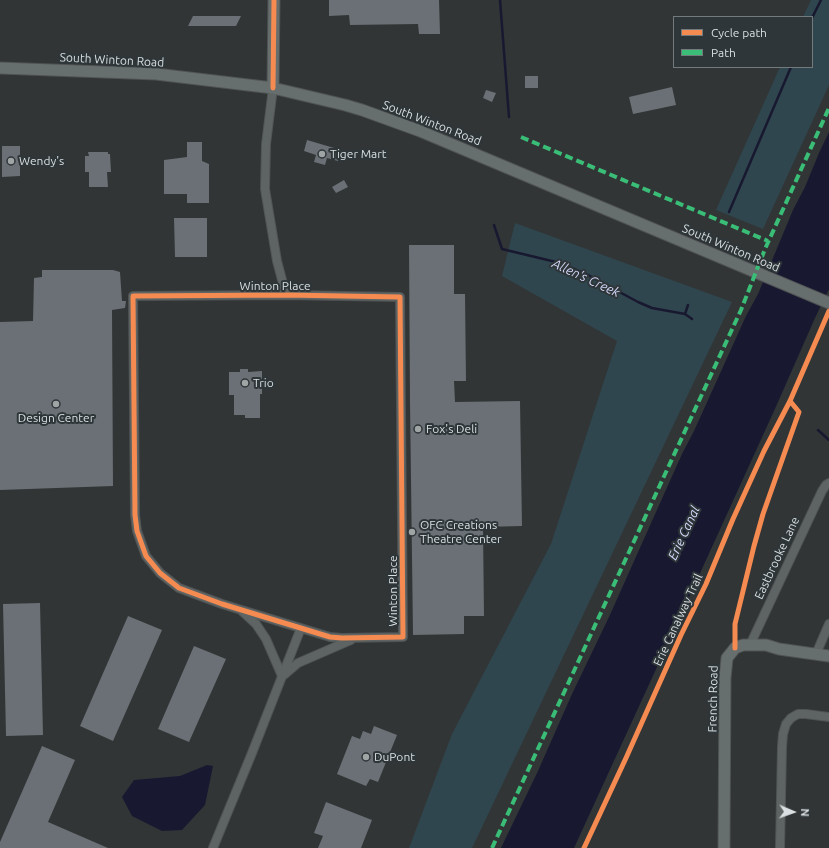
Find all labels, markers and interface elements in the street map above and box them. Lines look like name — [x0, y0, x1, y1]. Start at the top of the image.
legend — [673, 16, 813, 68]
text: Cycle path — [711, 26, 767, 39]
text: Path — [711, 46, 736, 59]
street label: South Winton Road — [59, 50, 165, 70]
street label: South Winton Road — [381, 98, 483, 148]
place label: Tiger Mart — [330, 147, 387, 161]
marker: Tiger Mart — [317, 149, 327, 159]
place label: Wendy's — [19, 154, 64, 168]
marker: Wendy's — [6, 156, 16, 166]
street label: South Winton Road — [680, 221, 782, 275]
water label: Allen's Creek — [550, 256, 622, 300]
street label: Winton Place — [239, 279, 311, 293]
place label: Trio — [253, 376, 274, 390]
marker: Trio — [240, 378, 250, 388]
marker: Design Center — [51, 399, 61, 409]
place label: Design Center — [18, 411, 94, 425]
place label: Fox's Deli — [426, 422, 477, 436]
marker: Fox's Deli — [413, 424, 423, 434]
water label: Erie Canal — [665, 504, 703, 562]
street label: Eastbrooke Lane — [752, 514, 802, 602]
place label: OFC Creations Theatre Center — [420, 518, 502, 546]
marker: OFC Creations Theatre Center — [407, 527, 417, 537]
street label: Winton Place — [386, 555, 400, 627]
street label: Erie Canalway Trail — [650, 572, 706, 668]
street label: French Road — [705, 665, 721, 733]
place label: DuPont — [374, 750, 415, 764]
marker: DuPont — [361, 752, 371, 762]
north arrow — [773, 792, 813, 832]
text: N — [799, 808, 811, 817]

